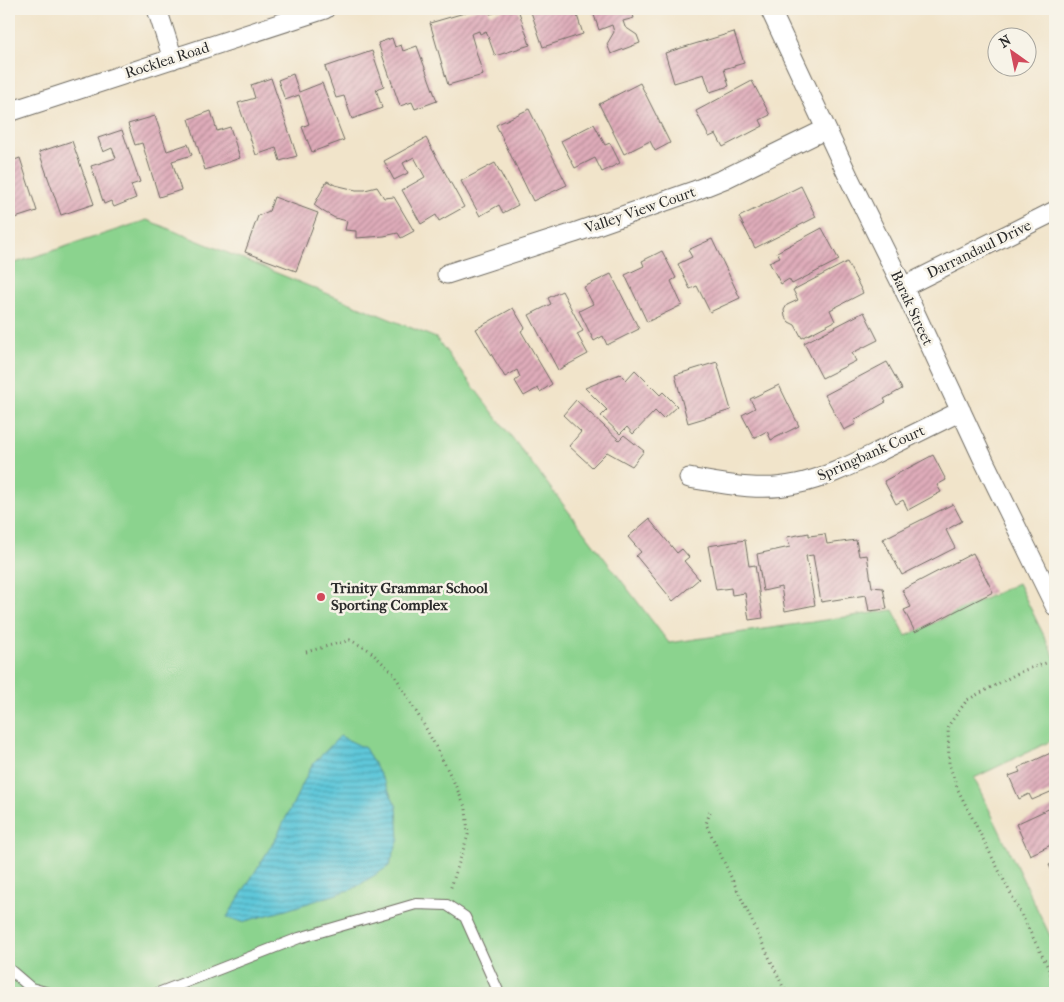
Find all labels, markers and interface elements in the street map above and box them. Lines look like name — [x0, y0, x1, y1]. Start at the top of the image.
north arrow — [986, 28, 1036, 78]
text: N — [996, 31, 1015, 52]
street label: Rocklea Road — [123, 38, 212, 82]
street label: Valley View Court — [581, 182, 698, 238]
street label: Darrandaul Drive — [924, 216, 1035, 282]
street label: Barak Street — [887, 268, 937, 349]
street label: Springbank Court — [815, 421, 928, 485]
place label: Trinity Grammar School Sporting Complex — [330, 579, 489, 614]
marker: Trinity Grammar School Sporting Complex — [315, 591, 327, 603]

